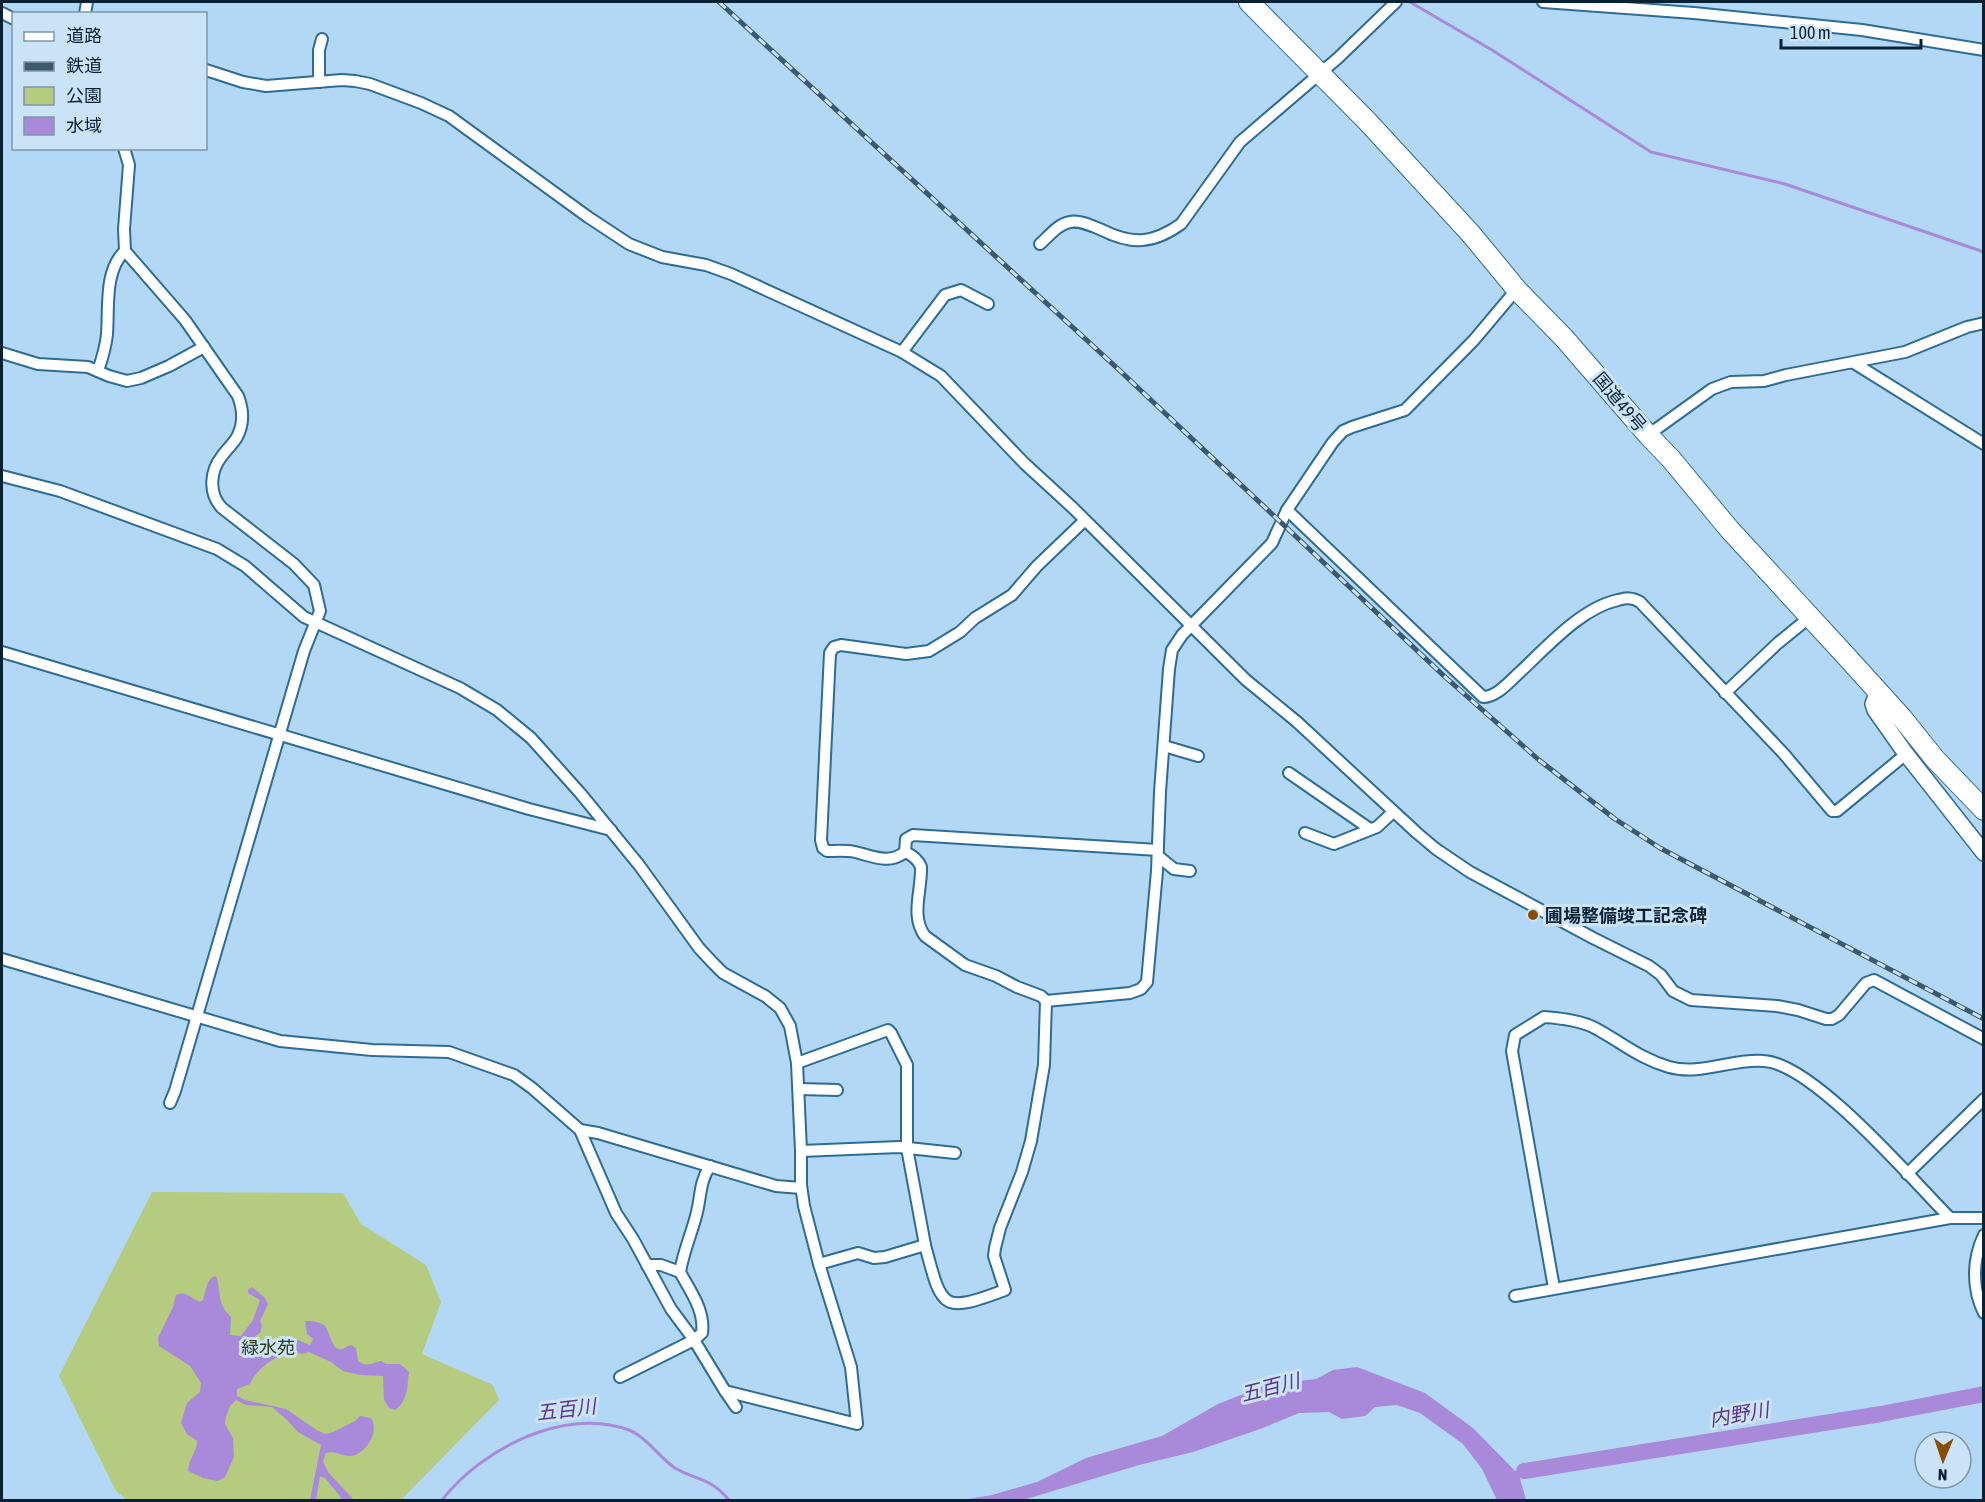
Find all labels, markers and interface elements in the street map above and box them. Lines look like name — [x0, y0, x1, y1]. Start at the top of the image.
legend — [12, 12, 207, 150]
scale bar — [1781, 12, 1920, 50]
text: 100 m — [1790, 22, 1831, 43]
text: 道路 — [66, 25, 102, 46]
text: 鉄道 — [66, 55, 102, 76]
text: 公園 — [66, 85, 102, 106]
text: 水域 — [66, 115, 102, 136]
street label: 国道49号 — [1589, 368, 1651, 436]
place label: 圃場整備竣工記念碑 — [1545, 905, 1707, 926]
marker: 圃場整備竣工記念碑 — [1526, 908, 1540, 922]
park label: 緑水苑 — [241, 1337, 295, 1358]
water label: 五百川 — [1238, 1368, 1304, 1405]
water label: 五百川 — [535, 1394, 599, 1424]
water label: 内野川 — [1707, 1397, 1773, 1431]
north arrow — [1913, 1430, 1973, 1490]
text: N — [1937, 1466, 1948, 1484]

